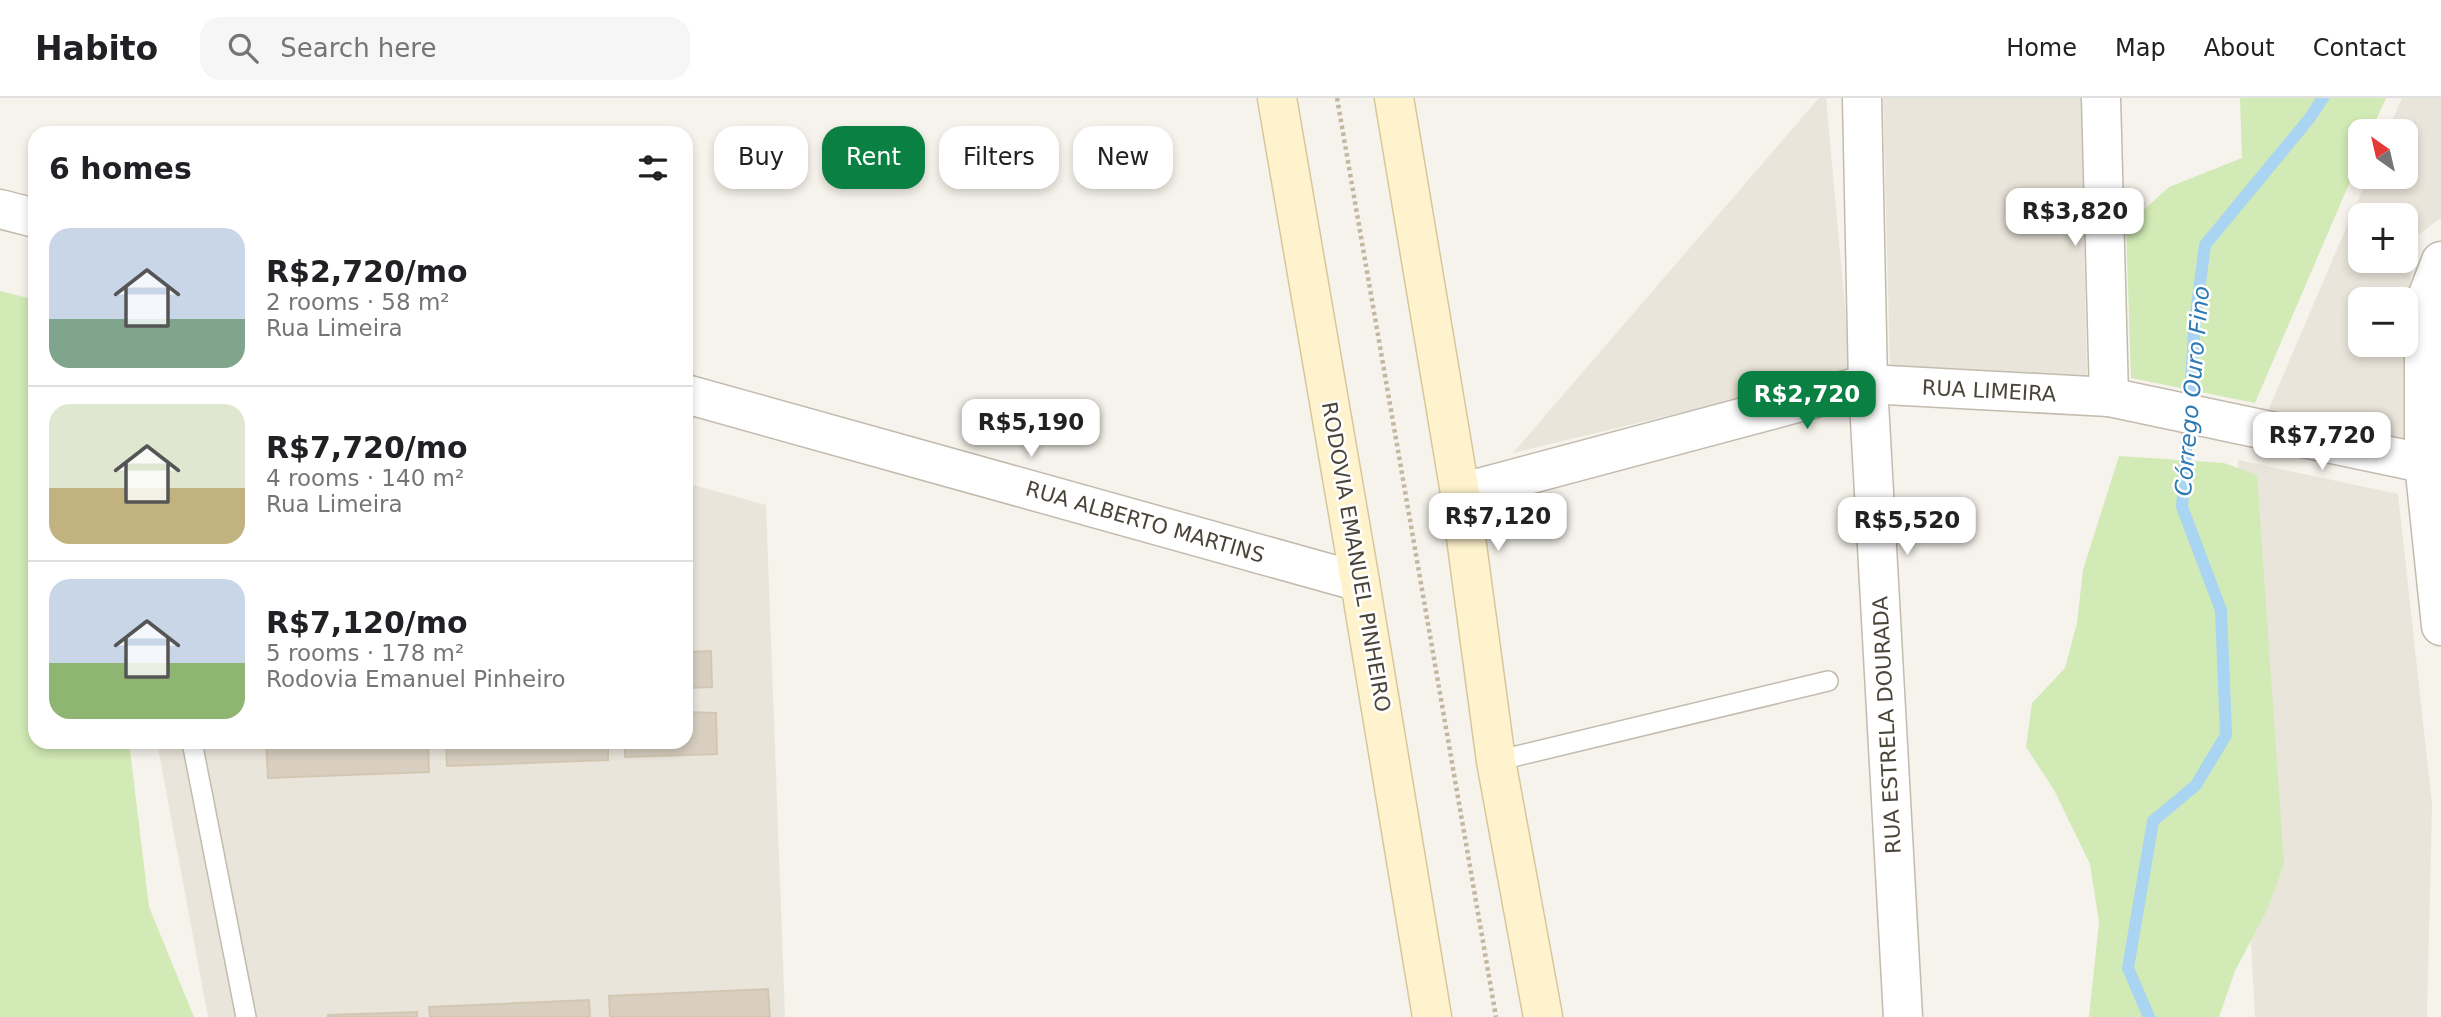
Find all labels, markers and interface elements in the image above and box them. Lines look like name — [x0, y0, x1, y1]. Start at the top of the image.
search box — [200, 17, 690, 80]
text: Habito — [35, 29, 158, 68]
icon: search — [224, 29, 262, 67]
text: Search here — [280, 33, 436, 63]
text: Home — [2006, 34, 2077, 62]
text: Map — [2115, 34, 2166, 62]
text: About — [2204, 34, 2275, 62]
text: Contact — [2313, 34, 2406, 62]
north arrow — [2348, 119, 2418, 189]
map controls — [2348, 119, 2418, 357]
chip: Buy — [714, 126, 808, 189]
chip: Rent — [822, 126, 925, 189]
chip: Filters — [939, 126, 1059, 189]
chip: New — [1073, 126, 1173, 189]
icon: filters — [634, 149, 672, 187]
text: 6 homes — [49, 151, 192, 186]
pin: R$3,820 — [2010, 188, 2140, 248]
text: R$3,820 — [2022, 198, 2128, 224]
button: + — [2348, 203, 2418, 273]
text: R$2,720/mo — [266, 254, 468, 289]
icon: home — [105, 256, 189, 340]
water label: Córrego Ouro Fino — [2170, 285, 2214, 497]
button: − — [2348, 287, 2418, 357]
text: 2 rooms · 58 m² — [266, 289, 450, 315]
text: Rua Limeira — [266, 315, 403, 341]
pin: R$2,720 — [1742, 372, 1872, 431]
street label: RUA LIMEIRA — [1921, 375, 2057, 407]
text: R$2,720 — [1754, 381, 1860, 407]
pin: R$5,190 — [966, 400, 1096, 459]
street label: RODOVIA EMANUEL PINHEIRO — [1317, 400, 1395, 714]
text: R$5,190 — [978, 409, 1084, 435]
pin: R$7,720 — [2257, 412, 2387, 472]
text: R$7,720 — [2269, 422, 2375, 448]
text: R$7,720/mo — [266, 430, 468, 465]
icon: home — [105, 432, 189, 516]
text: 4 rooms · 140 m² — [266, 465, 464, 491]
street label: RUA ALBERTO MARTINS — [1023, 476, 1267, 568]
text: Rua Limeira — [266, 491, 403, 517]
pin: R$7,120 — [1433, 494, 1563, 553]
pin: R$5,520 — [1842, 498, 1972, 557]
text: R$7,120 — [1445, 503, 1551, 529]
text: R$5,520 — [1854, 507, 1960, 533]
street label: RUA ESTRELA DOURADA — [1868, 595, 1906, 854]
text: R$7,120/mo — [266, 605, 468, 640]
icon: home — [105, 607, 189, 691]
text: 5 rooms · 178 m² — [266, 640, 464, 666]
text: Rodovia Emanuel Pinheiro — [266, 666, 566, 692]

